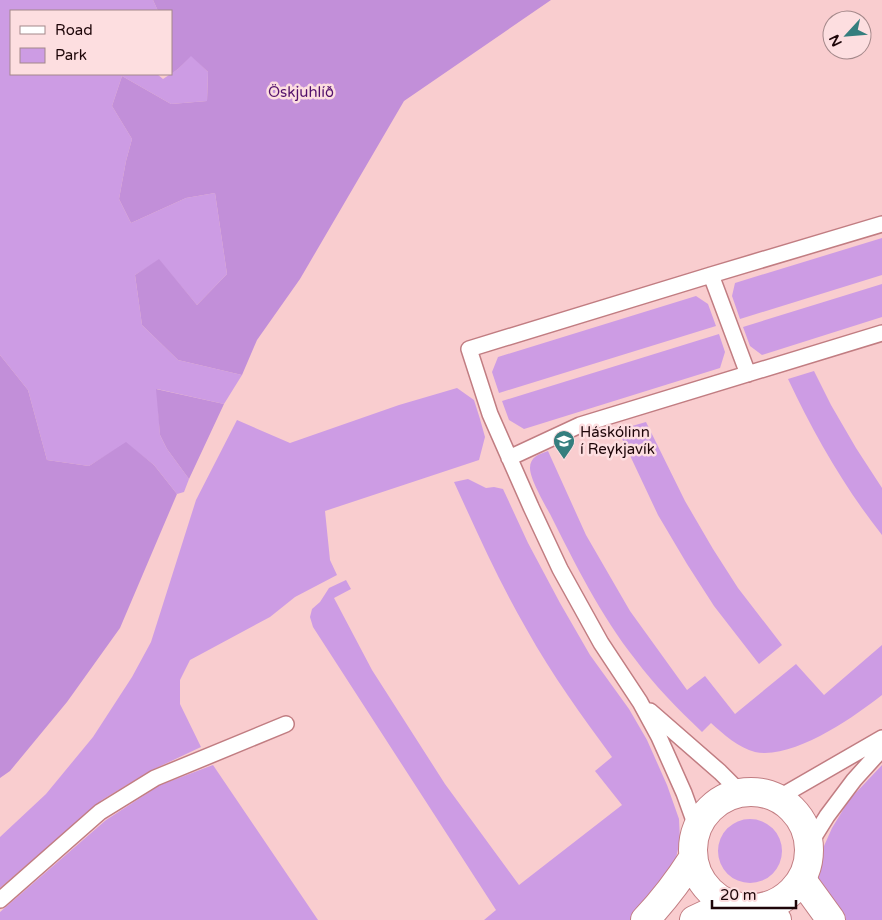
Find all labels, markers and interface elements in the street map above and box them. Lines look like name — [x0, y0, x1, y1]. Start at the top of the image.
legend — [10, 10, 172, 75]
north arrow — [822, 10, 872, 60]
text: Road — [55, 21, 93, 39]
text: N — [826, 32, 846, 49]
text: Park — [55, 46, 87, 64]
park label: Öskjuhlíð — [268, 83, 334, 101]
place label: Háskólinn í Reykjavík — [580, 423, 655, 458]
school or university icon: Háskólinn í Reykjavík — [552, 429, 576, 460]
scale bar — [712, 878, 796, 910]
text: 20 m — [720, 886, 757, 904]

